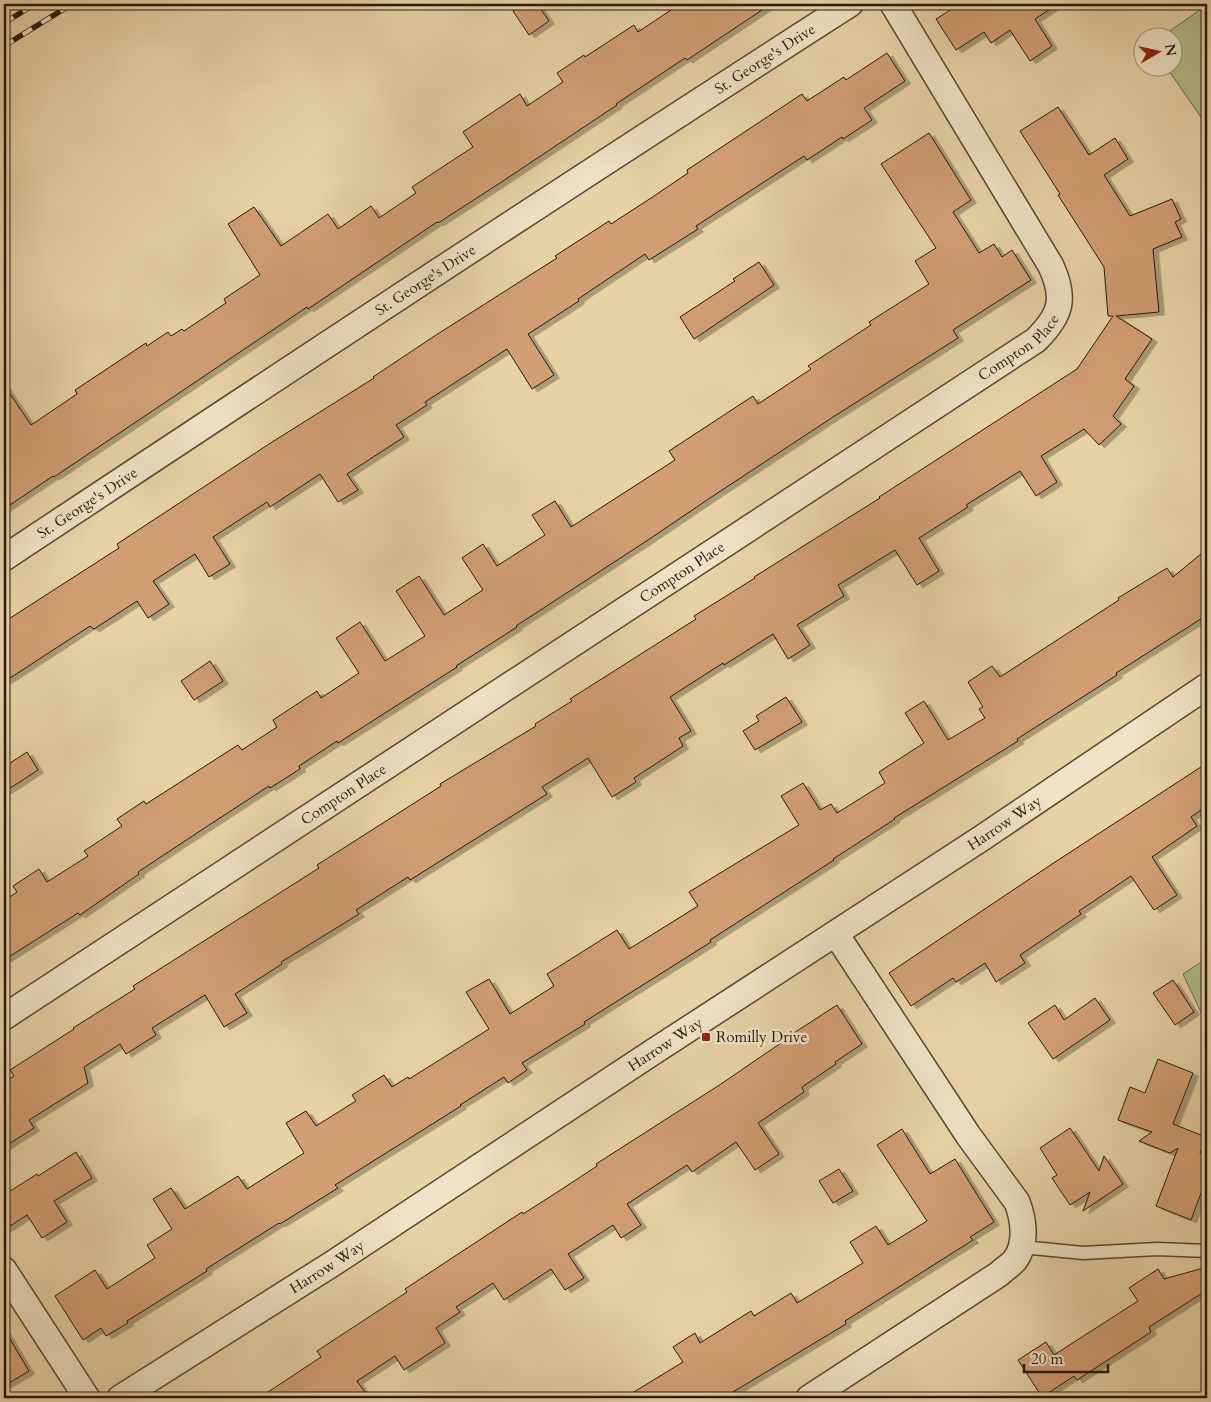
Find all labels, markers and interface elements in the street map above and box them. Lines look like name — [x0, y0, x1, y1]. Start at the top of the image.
street label: St. George's Drive — [710, 19, 819, 99]
north arrow — [1134, 28, 1184, 78]
text: N — [1160, 43, 1181, 58]
street label: St. George's Drive — [371, 239, 480, 320]
street label: Compton Place — [974, 310, 1064, 385]
street label: St. George's Drive — [33, 462, 142, 543]
street label: Compton Place — [635, 537, 729, 608]
street label: Compton Place — [297, 759, 390, 830]
street label: Harrow Way — [964, 791, 1045, 855]
street label: Harrow Way — [624, 1012, 706, 1076]
place label: Romilly Drive — [716, 1027, 807, 1047]
marker: Romilly Drive — [700, 1031, 712, 1043]
street label: Harrow Way — [286, 1235, 368, 1298]
scale bar — [1024, 1342, 1107, 1374]
text: 20 m — [1031, 1349, 1063, 1369]

